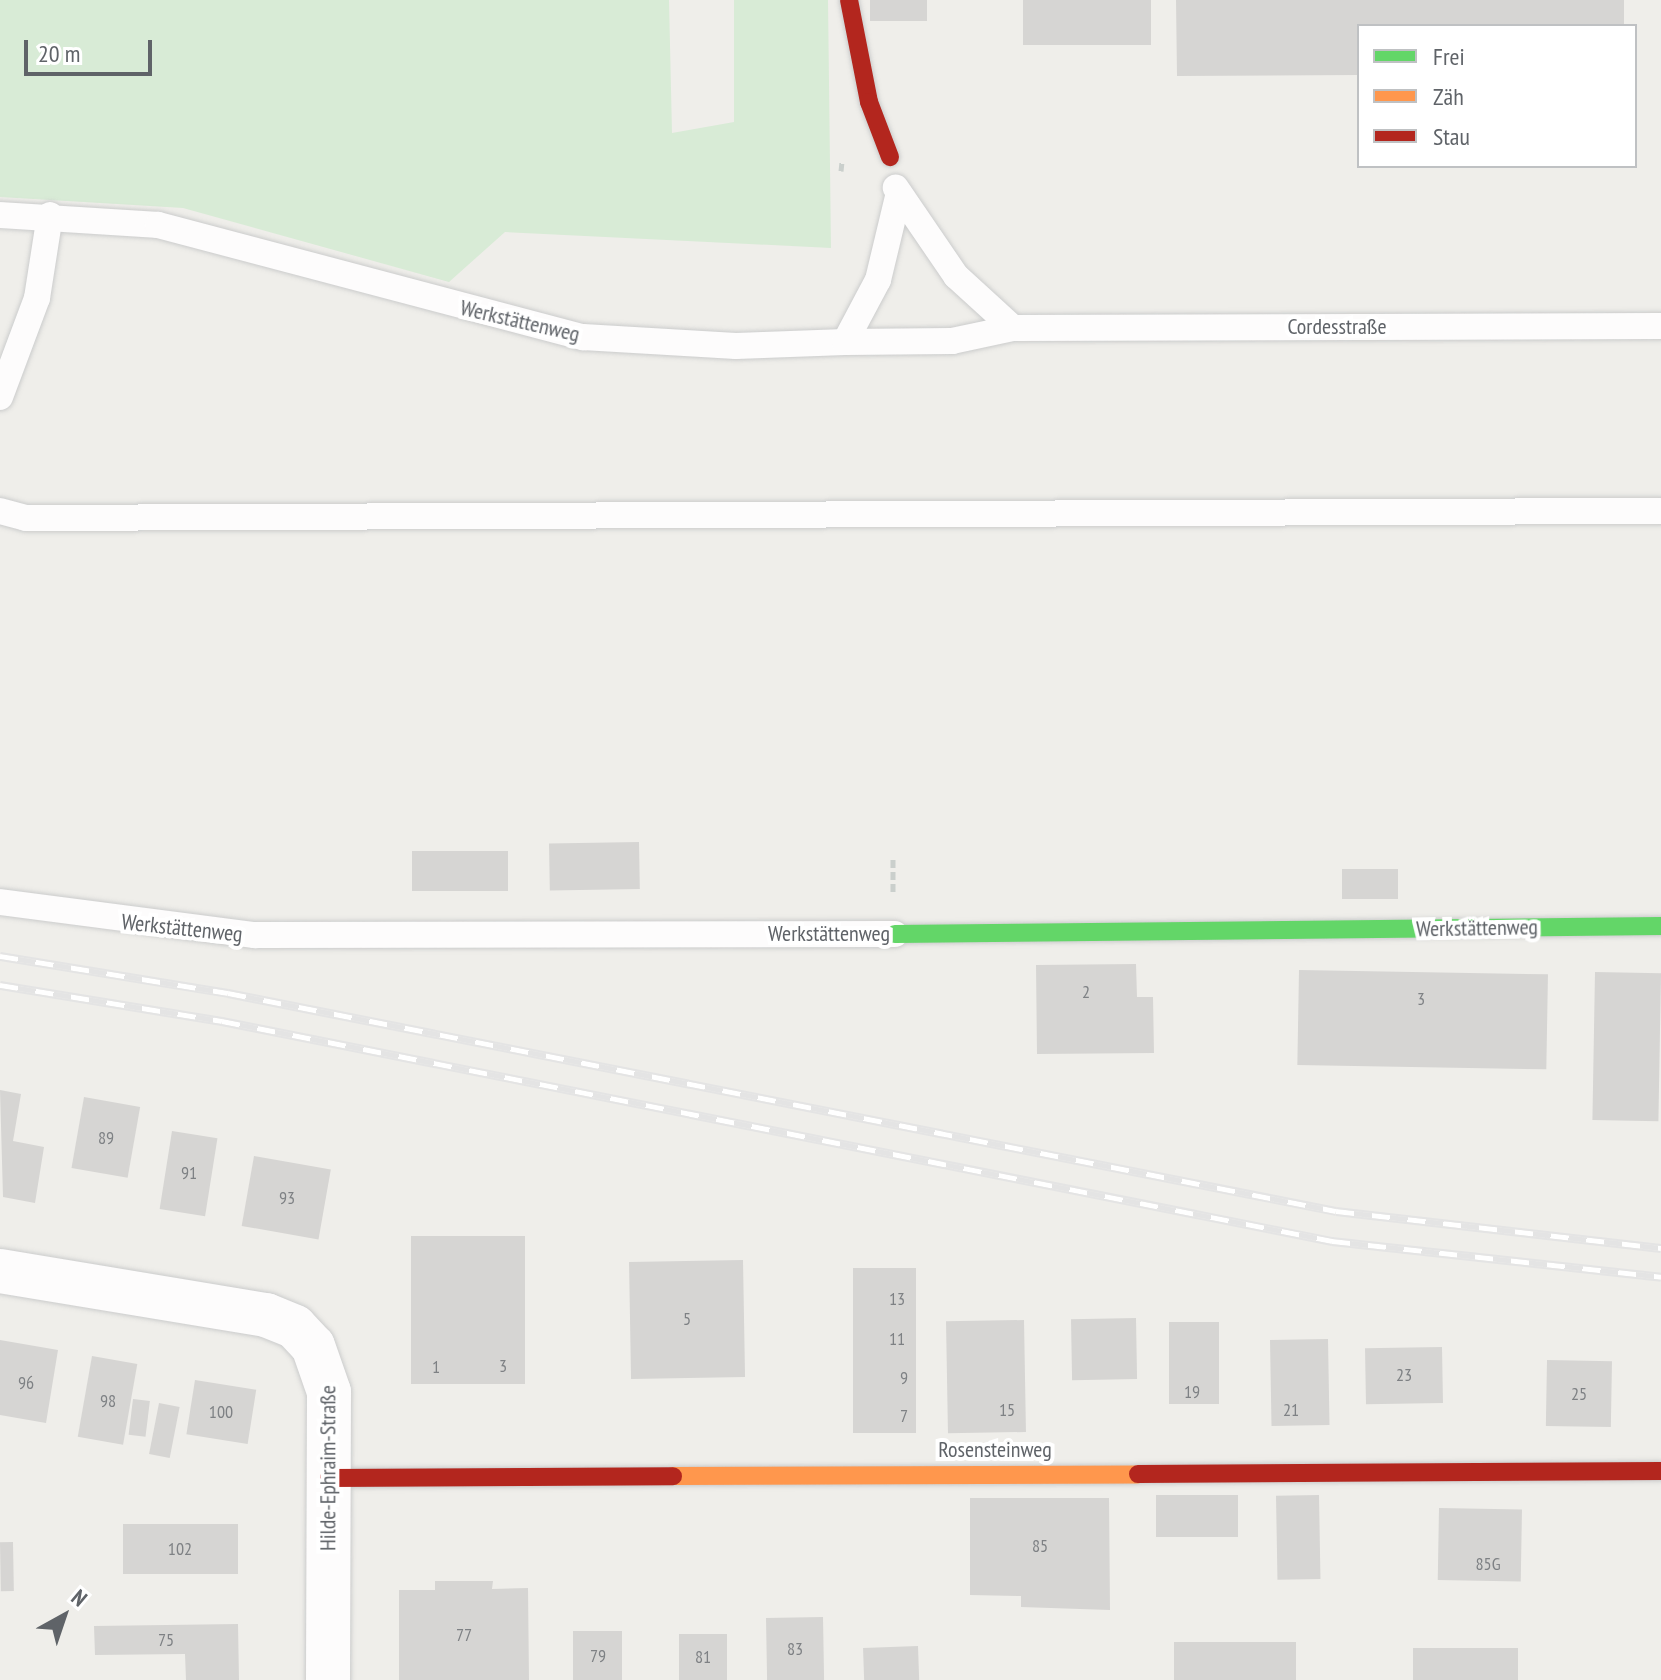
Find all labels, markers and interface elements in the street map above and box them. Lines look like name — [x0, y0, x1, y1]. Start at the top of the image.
scale bar — [28, 24, 156, 74]
legend — [1357, 24, 1637, 168]
text: 20 m — [38, 38, 80, 69]
text: Frei — [1433, 41, 1465, 72]
text: Zäh — [1433, 81, 1464, 112]
text: Stau — [1433, 121, 1470, 152]
street label: Werkstättenweg — [458, 294, 582, 348]
street label: Cordesstraße — [1287, 314, 1387, 340]
street label: Werkstättenweg — [120, 909, 244, 947]
street label: Werkstättenweg — [1416, 914, 1538, 942]
street label: Werkstättenweg — [768, 921, 890, 947]
house number: 2 — [1082, 981, 1090, 1003]
house number: 3 — [1417, 988, 1425, 1010]
house number: 89 — [98, 1127, 114, 1149]
house number: 91 — [181, 1162, 197, 1184]
house number: 93 — [279, 1187, 295, 1209]
house number: 13 — [889, 1288, 905, 1310]
house number: 5 — [683, 1308, 691, 1330]
house number: 11 — [889, 1328, 905, 1350]
house number: 3 — [499, 1355, 507, 1377]
house number: 1 — [432, 1356, 440, 1378]
house number: 23 — [1396, 1364, 1412, 1386]
house number: 9 — [900, 1367, 908, 1389]
house number: 96 — [18, 1372, 34, 1394]
house number: 19 — [1184, 1381, 1200, 1403]
house number: 25 — [1571, 1383, 1587, 1405]
street label: Hilde-Ephraim-Straße — [315, 1385, 341, 1551]
house number: 98 — [100, 1390, 116, 1412]
house number: 15 — [999, 1399, 1015, 1421]
house number: 21 — [1283, 1399, 1299, 1421]
house number: 100 — [209, 1401, 233, 1423]
house number: 7 — [900, 1405, 908, 1427]
street label: Rosensteinweg — [938, 1437, 1052, 1463]
house number: 85 — [1032, 1535, 1048, 1557]
house number: 102 — [168, 1538, 192, 1560]
house number: 85G — [1475, 1553, 1501, 1575]
north arrow — [24, 1576, 104, 1656]
text: N — [66, 1583, 93, 1612]
house number: 77 — [456, 1624, 472, 1646]
house number: 75 — [158, 1629, 174, 1651]
house number: 83 — [787, 1638, 803, 1660]
house number: 79 — [590, 1645, 606, 1667]
house number: 81 — [695, 1646, 711, 1668]

